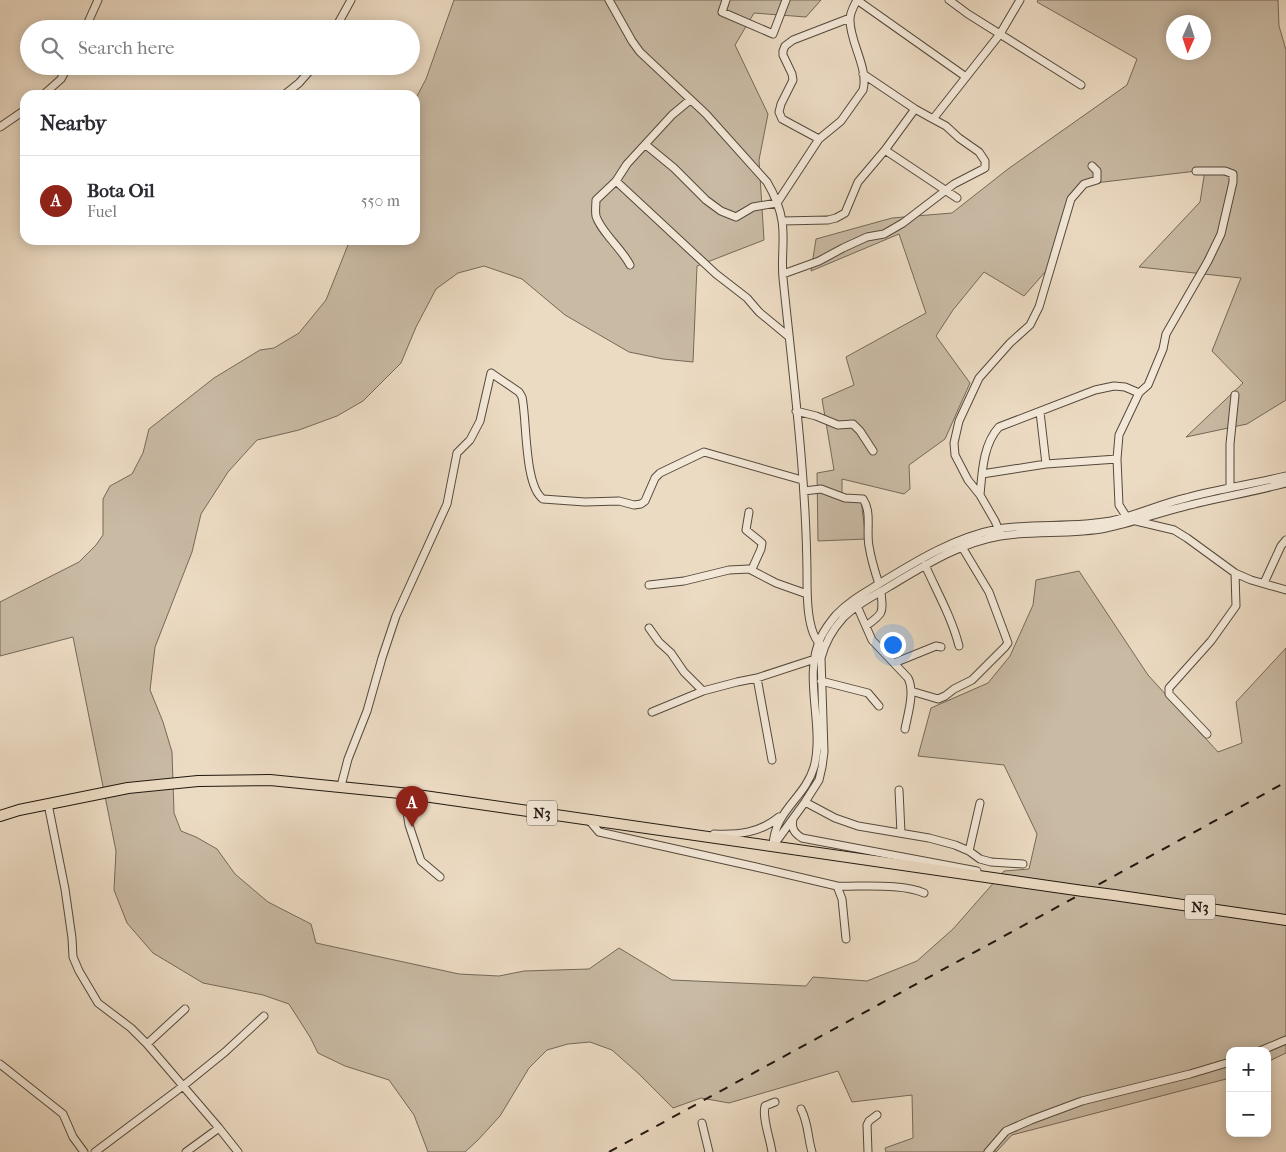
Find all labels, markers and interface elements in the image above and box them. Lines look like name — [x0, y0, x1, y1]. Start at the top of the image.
north arrow — [1166, 15, 1211, 60]
search box — [20, 20, 420, 75]
icon: search — [38, 34, 66, 62]
text: Search here — [78, 37, 174, 59]
text: Nearby — [40, 111, 106, 135]
text: Bota Oil — [87, 180, 154, 202]
text: A — [51, 191, 61, 210]
text: 550 m — [361, 191, 400, 210]
text: Fuel — [87, 202, 117, 221]
your location — [880, 632, 906, 658]
pin: A — [396, 786, 428, 827]
road number: N3 — [527, 800, 557, 826]
road number: N3 — [1185, 894, 1215, 920]
map controls — [1226, 1047, 1271, 1137]
button: + — [1226, 1047, 1271, 1092]
button: − — [1226, 1092, 1271, 1137]

